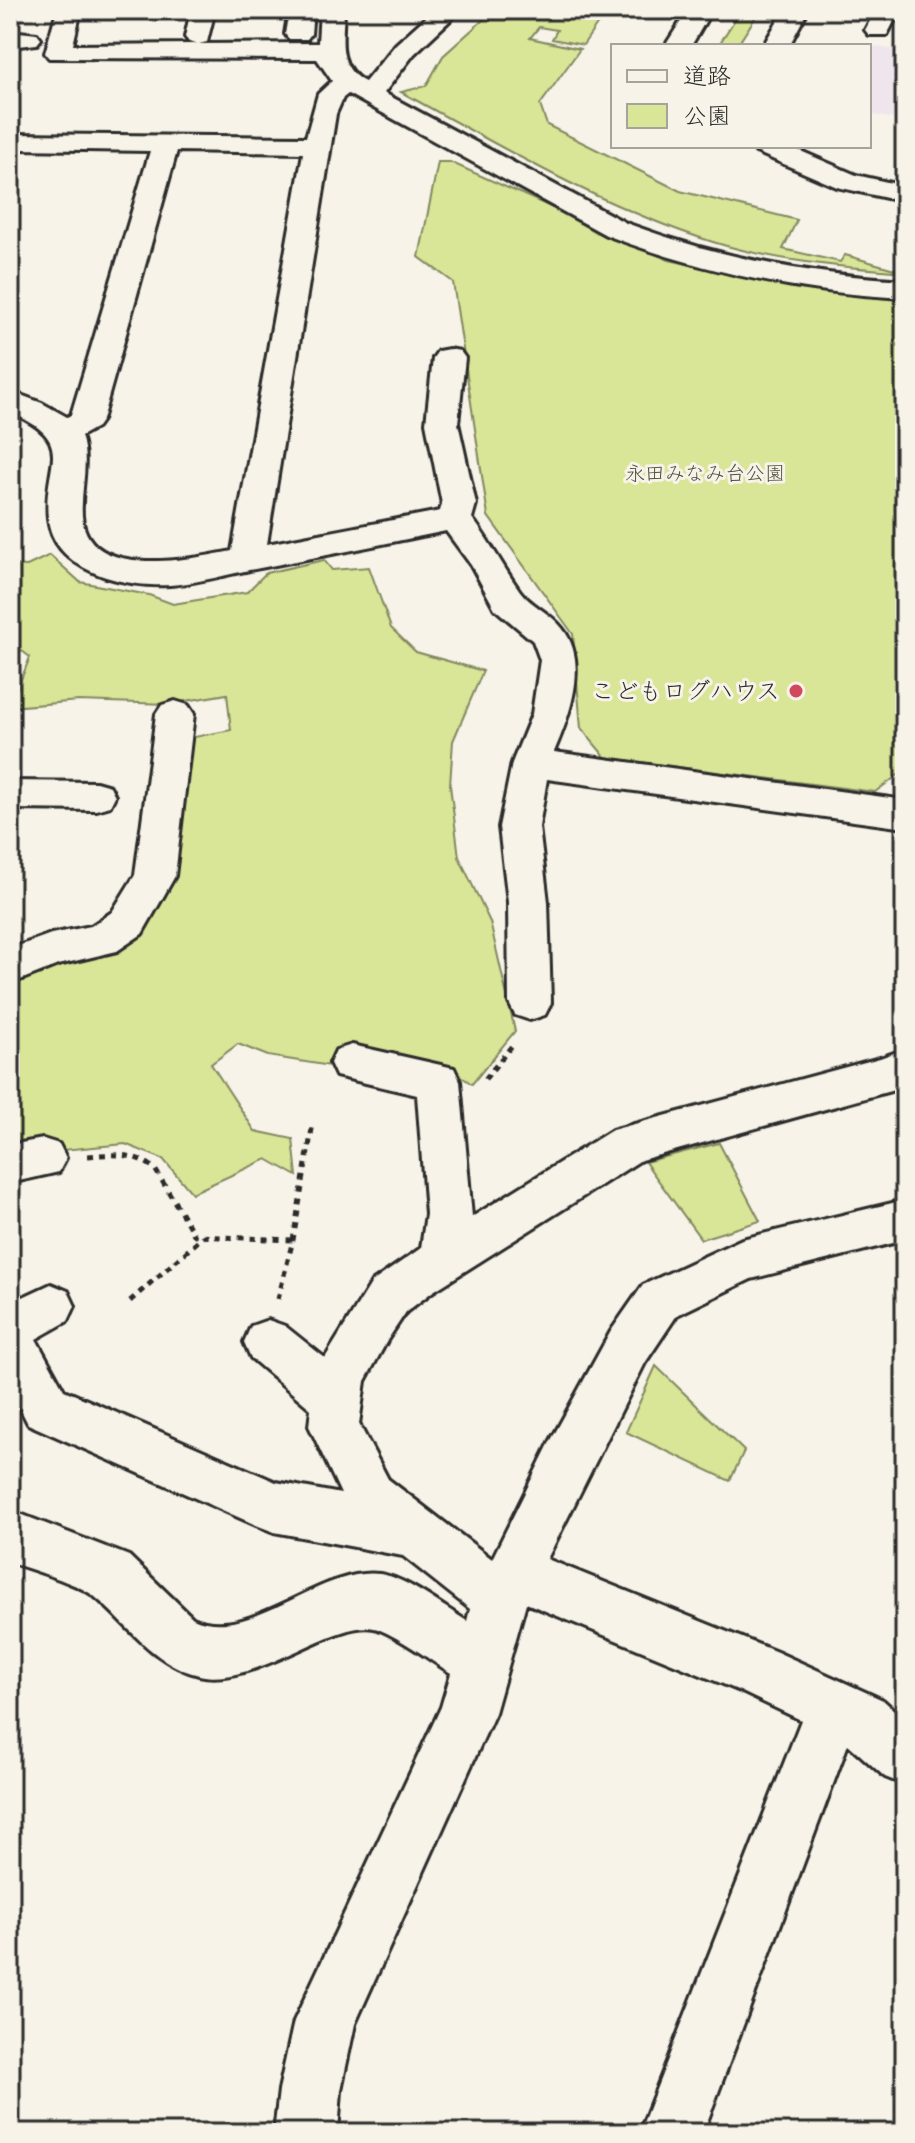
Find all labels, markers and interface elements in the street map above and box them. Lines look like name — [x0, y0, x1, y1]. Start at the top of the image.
legend — [611, 44, 871, 148]
text: 道路 — [683, 60, 731, 92]
text: 公園 — [683, 100, 731, 132]
park label: 永田みなみ台公園 — [625, 460, 785, 486]
place label: こどもログハウス — [590, 675, 780, 707]
marker: こどもログハウス — [787, 682, 805, 700]

